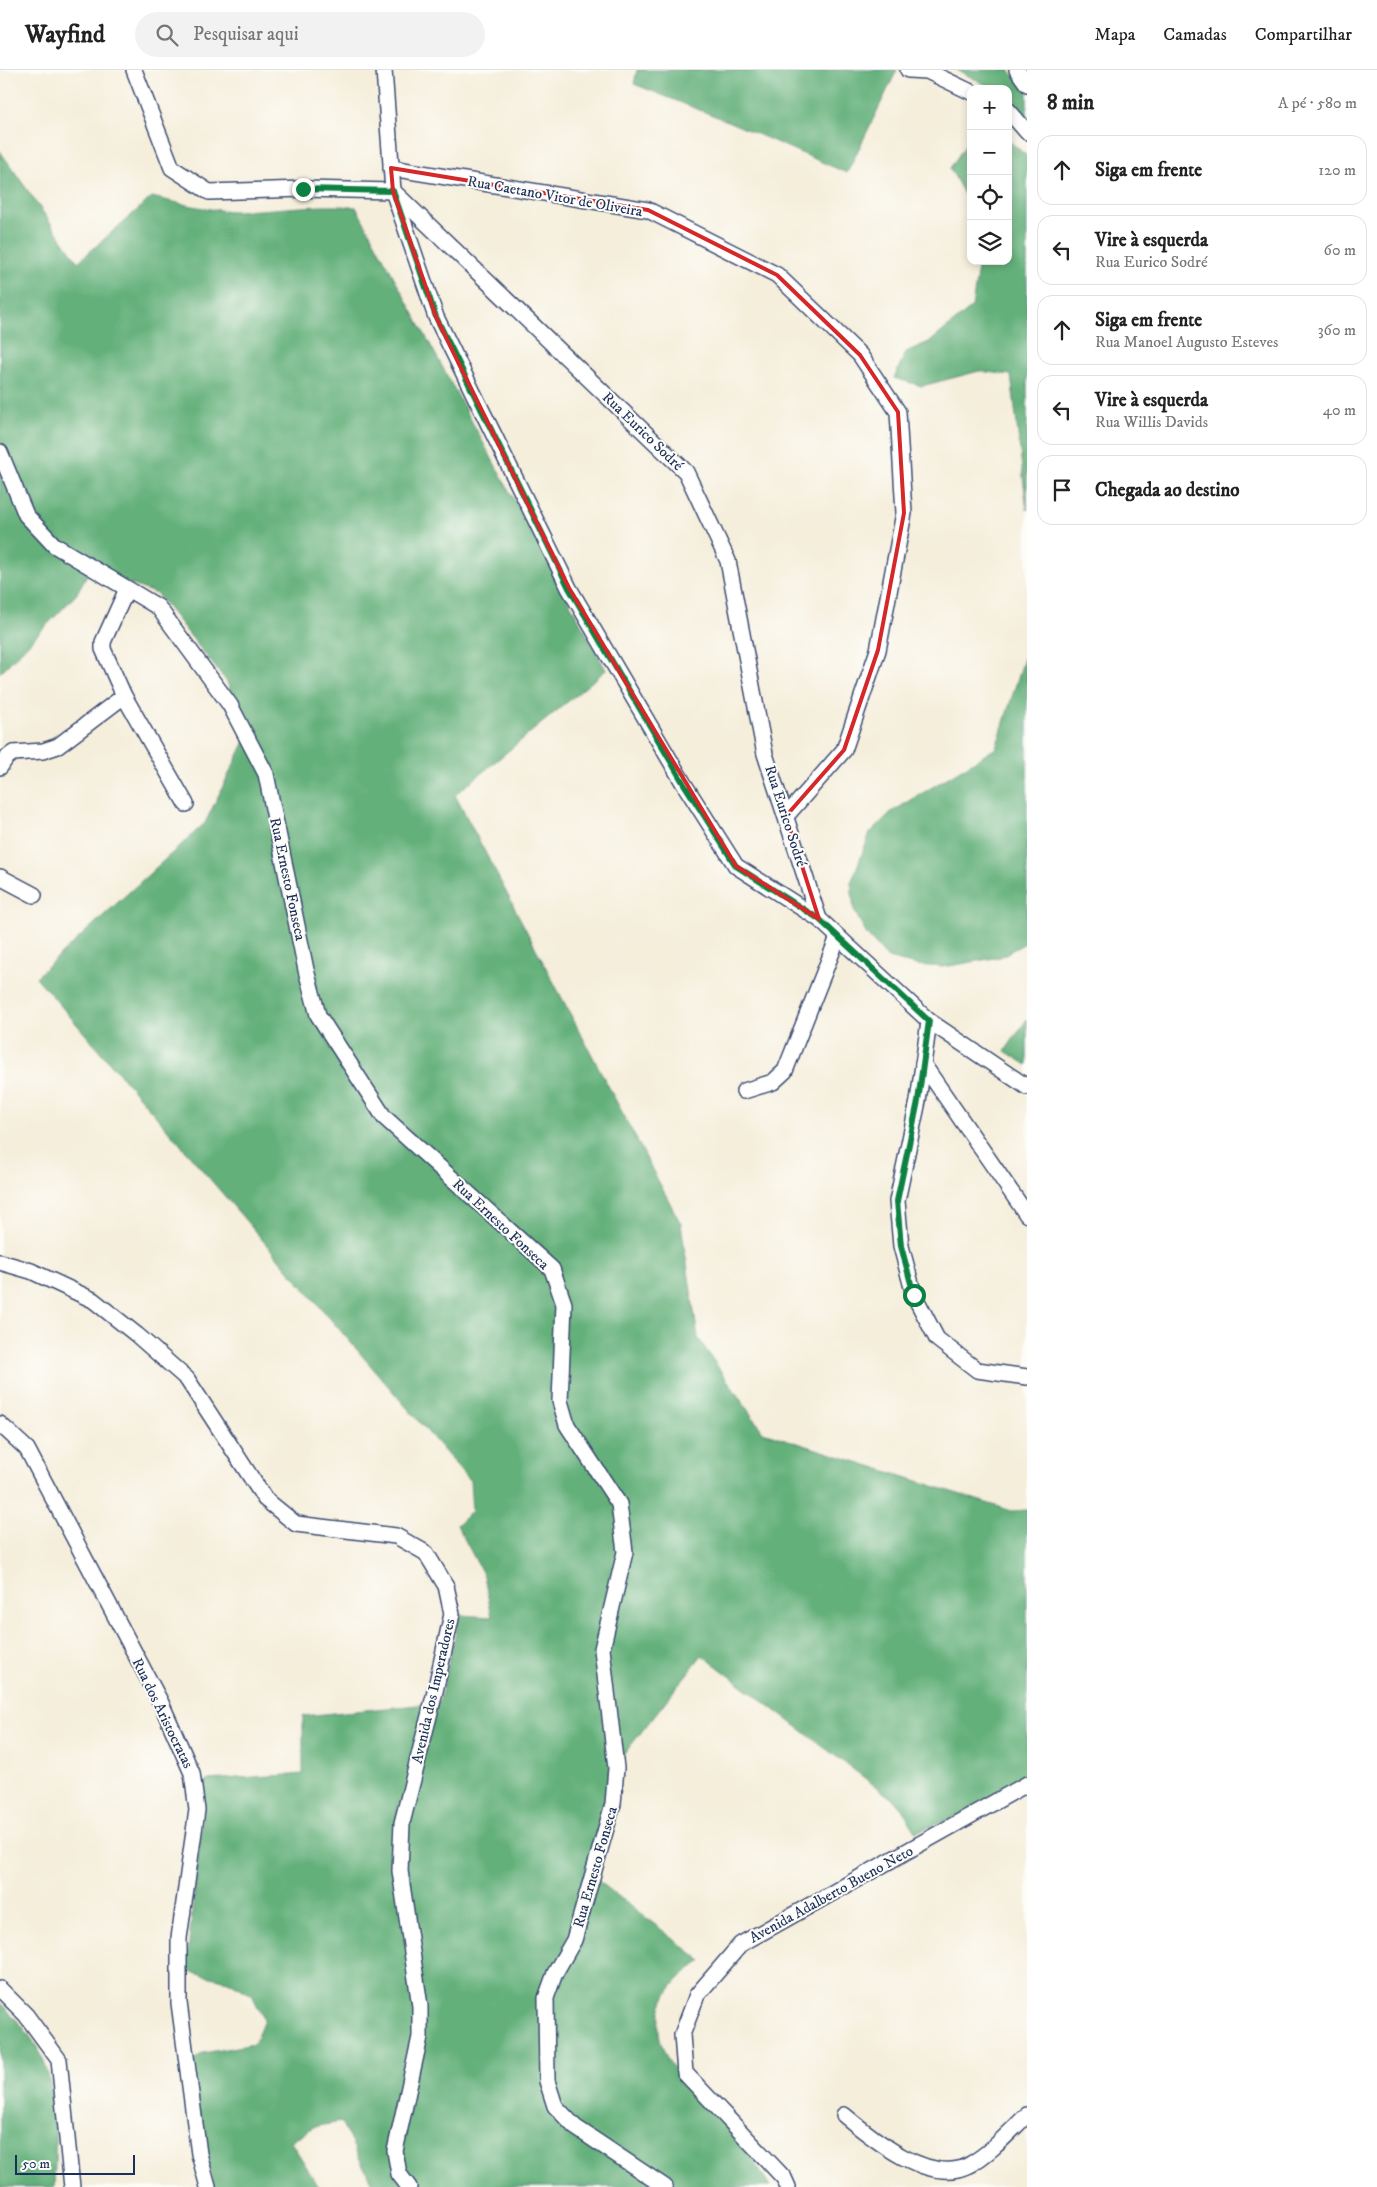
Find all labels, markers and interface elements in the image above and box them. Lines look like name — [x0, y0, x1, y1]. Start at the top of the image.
search box — [135, 12, 485, 57]
text: Wayfind — [25, 20, 105, 50]
icon: search — [153, 21, 181, 49]
text: Pesquisar aqui — [193, 23, 299, 46]
text: Mapa — [1095, 24, 1135, 46]
text: Camadas — [1163, 24, 1227, 46]
text: Compartilhar — [1255, 24, 1352, 46]
map controls — [967, 85, 1012, 265]
button: + — [967, 85, 1012, 130]
text: 8 min — [1047, 90, 1094, 116]
text: A pé · 580 m — [1278, 93, 1357, 113]
button: − — [967, 130, 1012, 175]
icon: ahead — [1048, 156, 1076, 184]
text: Siga em frente — [1095, 159, 1202, 182]
text: 120 m — [1318, 160, 1356, 180]
street label: Rua Caetano Vitor de Oliveira — [466, 172, 644, 221]
button: locate — [967, 175, 1012, 220]
route end — [292, 178, 315, 201]
button: layers — [967, 220, 1012, 265]
text: Vire à esquerda — [1095, 229, 1208, 252]
icon: left — [1048, 236, 1076, 264]
text: 60 m — [1324, 240, 1356, 260]
text: Rua Eurico Sodré — [1095, 252, 1208, 272]
text: Siga em frente — [1095, 309, 1202, 332]
icon: ahead — [1048, 316, 1076, 344]
text: 360 m — [1318, 320, 1356, 340]
text: Rua Manoel Augusto Esteves — [1095, 332, 1278, 352]
street label: Rua Eurico Sodré — [598, 388, 688, 475]
text: Vire à esquerda — [1095, 389, 1208, 412]
icon: left — [1048, 396, 1076, 424]
text: 40 m — [1323, 400, 1356, 420]
text: Rua Willis Davids — [1095, 412, 1208, 432]
icon: arrive — [1048, 476, 1076, 504]
text: Chegada ao destino — [1095, 479, 1240, 502]
street label: Rua Eurico Sodré — [760, 763, 811, 870]
street label: Rua Ernesto Fonseca — [265, 816, 310, 943]
street label: Rua Ernesto Fonseca — [448, 1175, 553, 1274]
route start — [903, 1284, 926, 1307]
street label: Avenida dos Imperadores — [408, 1617, 459, 1766]
street label: Rua dos Aristocratas — [128, 1655, 198, 1772]
street label: Rua Ernesto Fonseca — [569, 1804, 622, 1930]
street label: Avenida Adalberto Bueno Neto — [746, 1841, 917, 1947]
scale bar — [15, 2152, 135, 2175]
text: 50 m — [22, 2155, 50, 2173]

